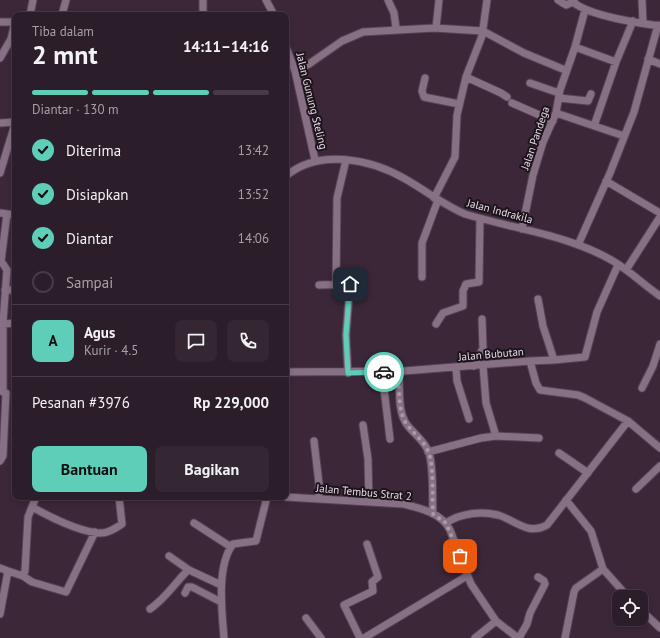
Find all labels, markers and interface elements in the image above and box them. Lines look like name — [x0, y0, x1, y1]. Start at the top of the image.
text: Tiba dalam — [32, 23, 94, 40]
text: 14:11–14:16 — [183, 37, 269, 56]
text: 2 mnt — [32, 38, 98, 71]
street label: Jalan Gunung Steling — [293, 50, 331, 151]
text: Diantar · 130 m — [32, 101, 119, 118]
street label: Jalan Pandega — [517, 104, 552, 173]
icon: check — [32, 139, 54, 161]
text: Diterima — [66, 141, 121, 160]
text: 13:42 — [238, 142, 269, 159]
icon: check — [32, 183, 54, 205]
text: Disiapkan — [66, 185, 129, 204]
text: 13:52 — [238, 186, 269, 203]
street label: Jalan Indrakila — [465, 195, 534, 226]
icon: check — [32, 227, 54, 249]
text: Diantar — [66, 229, 113, 248]
text: 14:06 — [238, 230, 269, 247]
pin — [333, 267, 367, 301]
text: Sampai — [66, 273, 113, 292]
icon: home — [339, 273, 361, 295]
button: chat — [175, 320, 217, 362]
button: phone — [227, 320, 269, 362]
text: Agus — [84, 323, 115, 342]
text: A — [48, 331, 58, 350]
text: Kurir · 4.5 — [84, 342, 138, 359]
street label: Jalan Bubutan — [457, 344, 524, 364]
courier — [364, 352, 404, 392]
icon: car — [373, 361, 395, 383]
text: Pesanan #3976 — [32, 393, 130, 412]
text: Rp 229,000 — [193, 393, 269, 412]
button: Bantuan — [32, 446, 147, 492]
button: Bagikan — [155, 446, 269, 492]
street label: Jalan Tembus Strat 2 — [315, 481, 412, 503]
pin — [443, 539, 477, 573]
icon: bag — [449, 545, 471, 567]
map controls — [612, 590, 648, 626]
button: locate — [612, 590, 648, 626]

